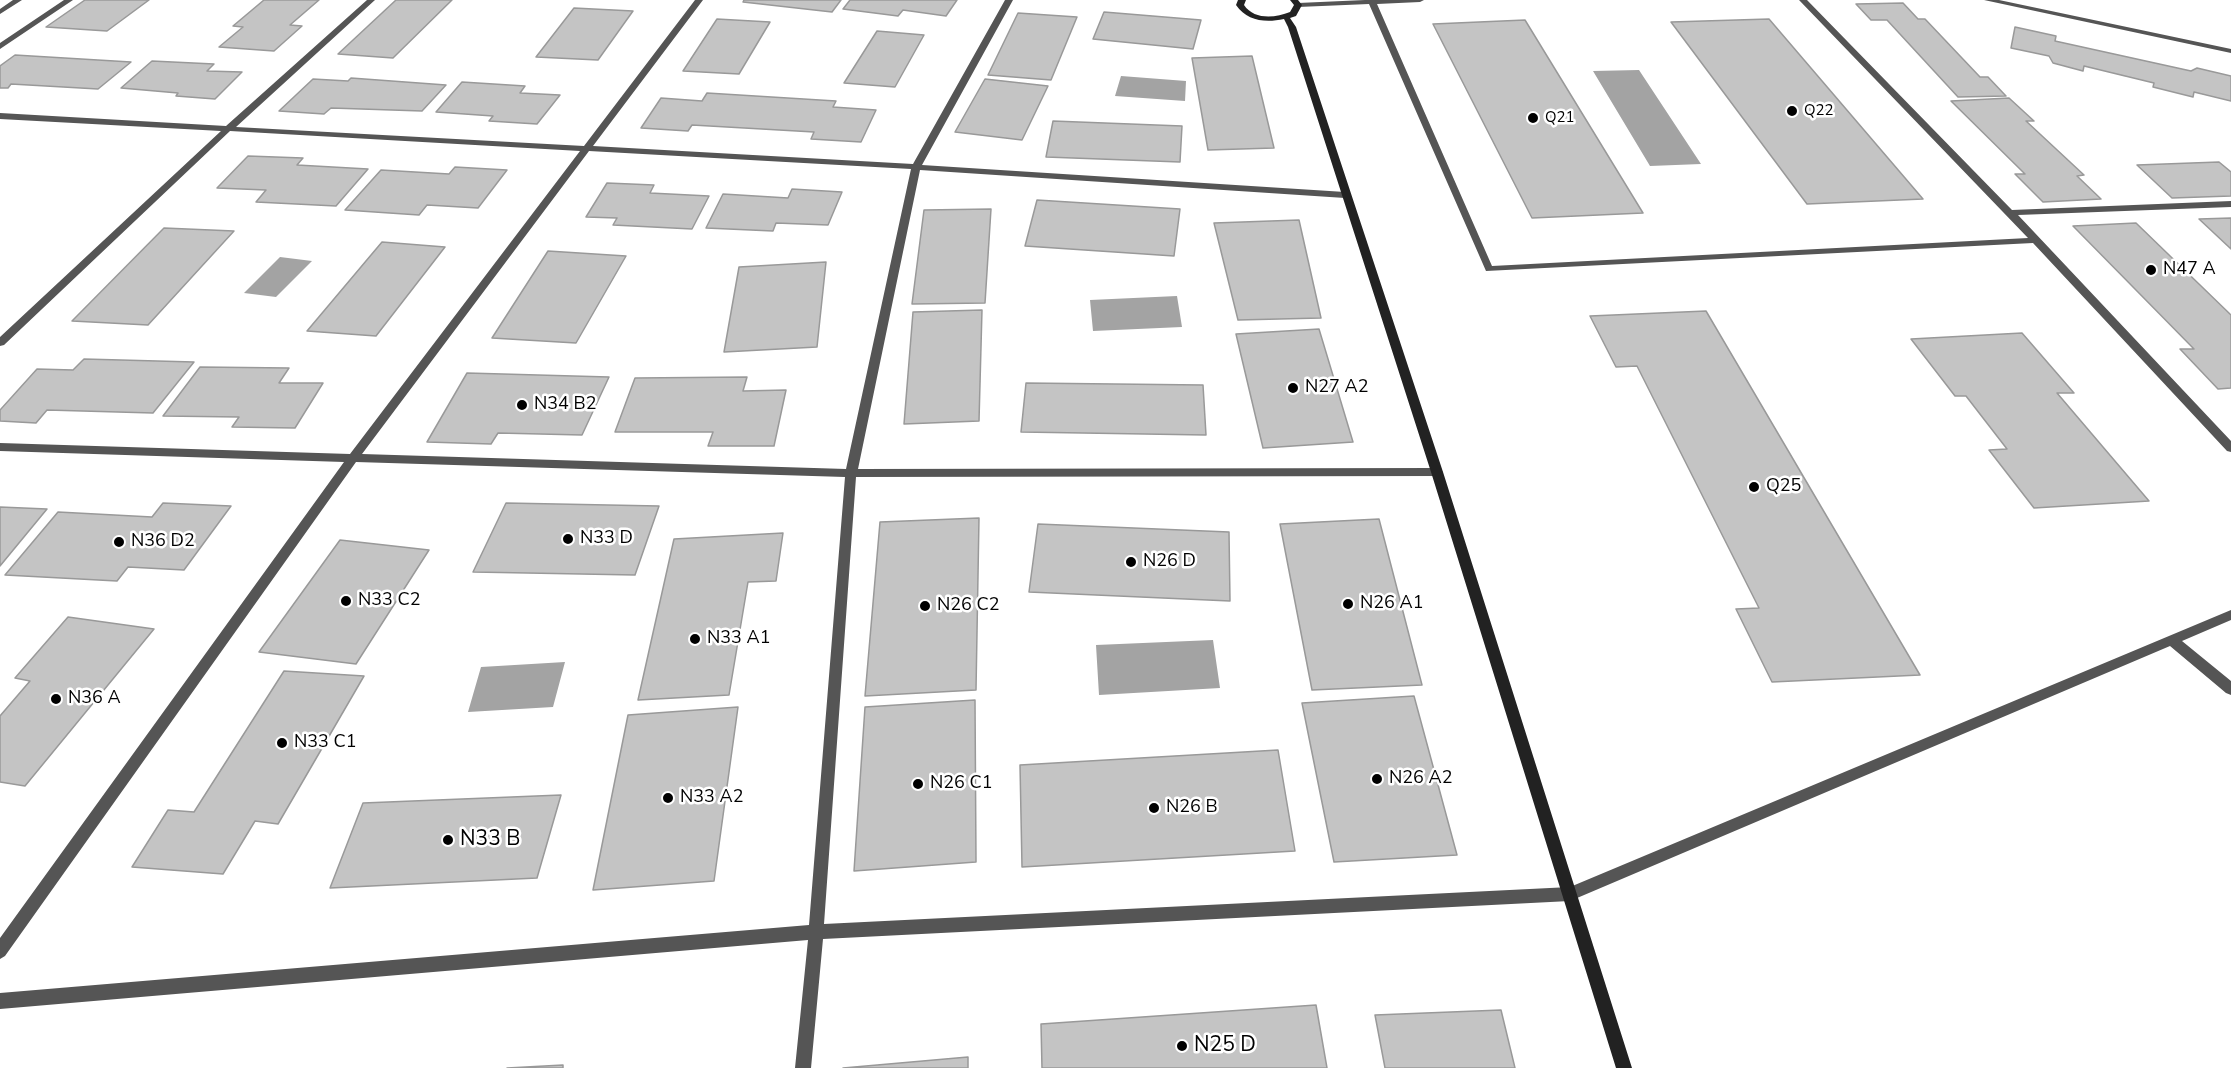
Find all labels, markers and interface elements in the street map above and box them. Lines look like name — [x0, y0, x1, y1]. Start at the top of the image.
place label: Q22 — [1804, 102, 1834, 120]
marker: Q22 — [1785, 104, 1799, 118]
place label: Q21 — [1545, 109, 1575, 127]
marker: Q21 — [1526, 111, 1540, 125]
place label: N47 A — [2163, 259, 2216, 281]
marker: N47 A — [2144, 263, 2158, 277]
place label: N27 A2 — [1305, 377, 1368, 399]
marker: N27 A2 — [1286, 381, 1300, 395]
place label: N34 B2 — [534, 394, 597, 416]
marker: N34 B2 — [515, 398, 529, 412]
place label: Q25 — [1766, 476, 1801, 498]
marker: Q25 — [1747, 480, 1761, 494]
place label: N33 D — [580, 528, 633, 550]
place label: N36 D2 — [131, 531, 195, 553]
marker: N33 D — [561, 532, 575, 546]
marker: N36 D2 — [112, 535, 126, 549]
place label: N26 D — [1143, 551, 1196, 573]
marker: N26 D — [1124, 555, 1138, 569]
place label: N33 C2 — [358, 590, 420, 612]
place label: N26 A1 — [1360, 593, 1423, 615]
marker: N33 C2 — [339, 594, 353, 608]
place label: N26 C2 — [937, 595, 999, 617]
marker: N26 A1 — [1341, 597, 1355, 611]
marker: N26 C2 — [918, 599, 932, 613]
place label: N33 A1 — [707, 628, 770, 650]
marker: N33 A1 — [688, 632, 702, 646]
place label: N36 A — [68, 688, 121, 710]
marker: N36 A — [49, 692, 63, 706]
place label: N33 C1 — [294, 732, 356, 754]
marker: N33 C1 — [275, 736, 289, 750]
place label: N26 A2 — [1389, 768, 1452, 790]
marker: N26 A2 — [1370, 772, 1384, 786]
place label: N26 C1 — [930, 773, 992, 795]
marker: N26 C1 — [911, 777, 925, 791]
place label: N33 A2 — [680, 787, 743, 809]
marker: N33 A2 — [661, 791, 675, 805]
place label: N26 B — [1166, 797, 1218, 819]
marker: N26 B — [1147, 801, 1161, 815]
place label: N33 B — [460, 827, 520, 853]
marker: N33 B — [441, 833, 455, 847]
place label: N25 D — [1194, 1033, 1256, 1059]
marker: N25 D — [1175, 1039, 1189, 1053]

